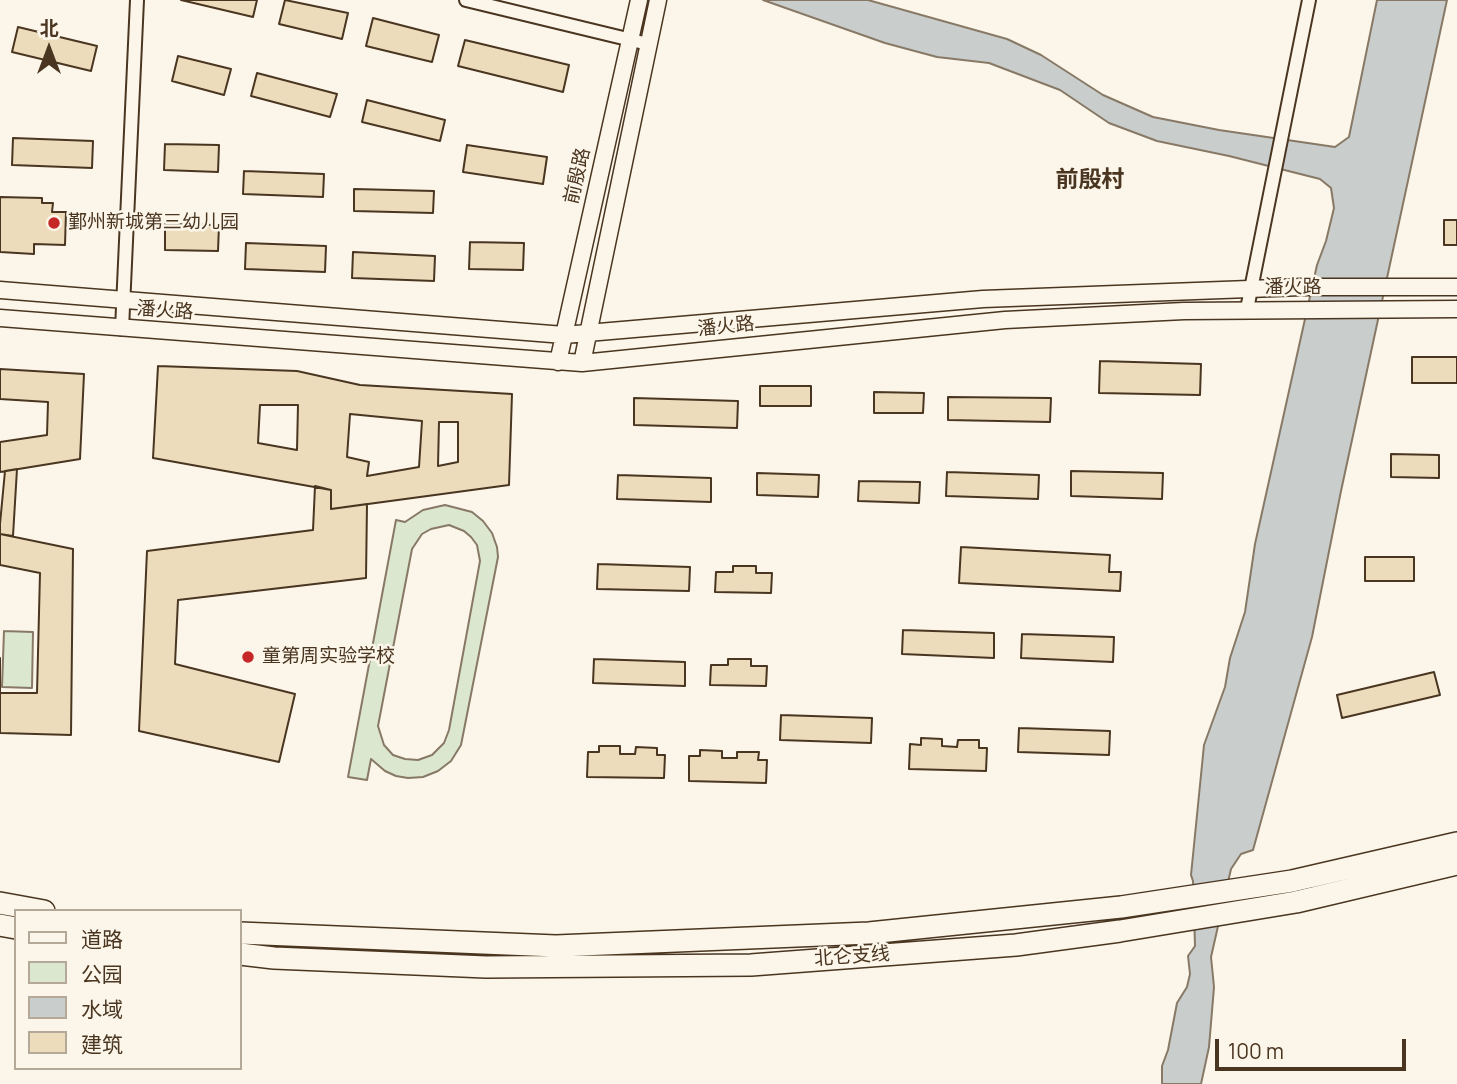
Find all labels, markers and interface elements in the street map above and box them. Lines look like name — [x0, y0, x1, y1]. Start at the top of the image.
north arrow — [14, 14, 84, 84]
text: 北 — [39, 15, 59, 41]
street label: 前殷路 — [560, 146, 596, 206]
district label: 前殷村 — [1056, 167, 1124, 195]
place label: 鄞州新城第三幼儿园 — [68, 212, 239, 234]
marker: 鄞州新城第三幼儿园 — [46, 215, 62, 231]
street label: 潘火路 — [1265, 277, 1321, 299]
street label: 潘火路 — [136, 298, 194, 324]
street label: 潘火路 — [696, 313, 756, 341]
place label: 童第周实验学校 — [262, 646, 395, 668]
marker: 童第周实验学校 — [240, 649, 256, 665]
legend — [14, 909, 242, 1070]
text: 道路 — [81, 925, 123, 953]
street label: 北仑支线 — [813, 943, 891, 971]
text: 公园 — [81, 960, 123, 988]
text: 水域 — [81, 995, 123, 1023]
scale bar — [1219, 1024, 1410, 1068]
text: 建筑 — [81, 1030, 123, 1058]
text: 100 m — [1228, 1037, 1284, 1065]

